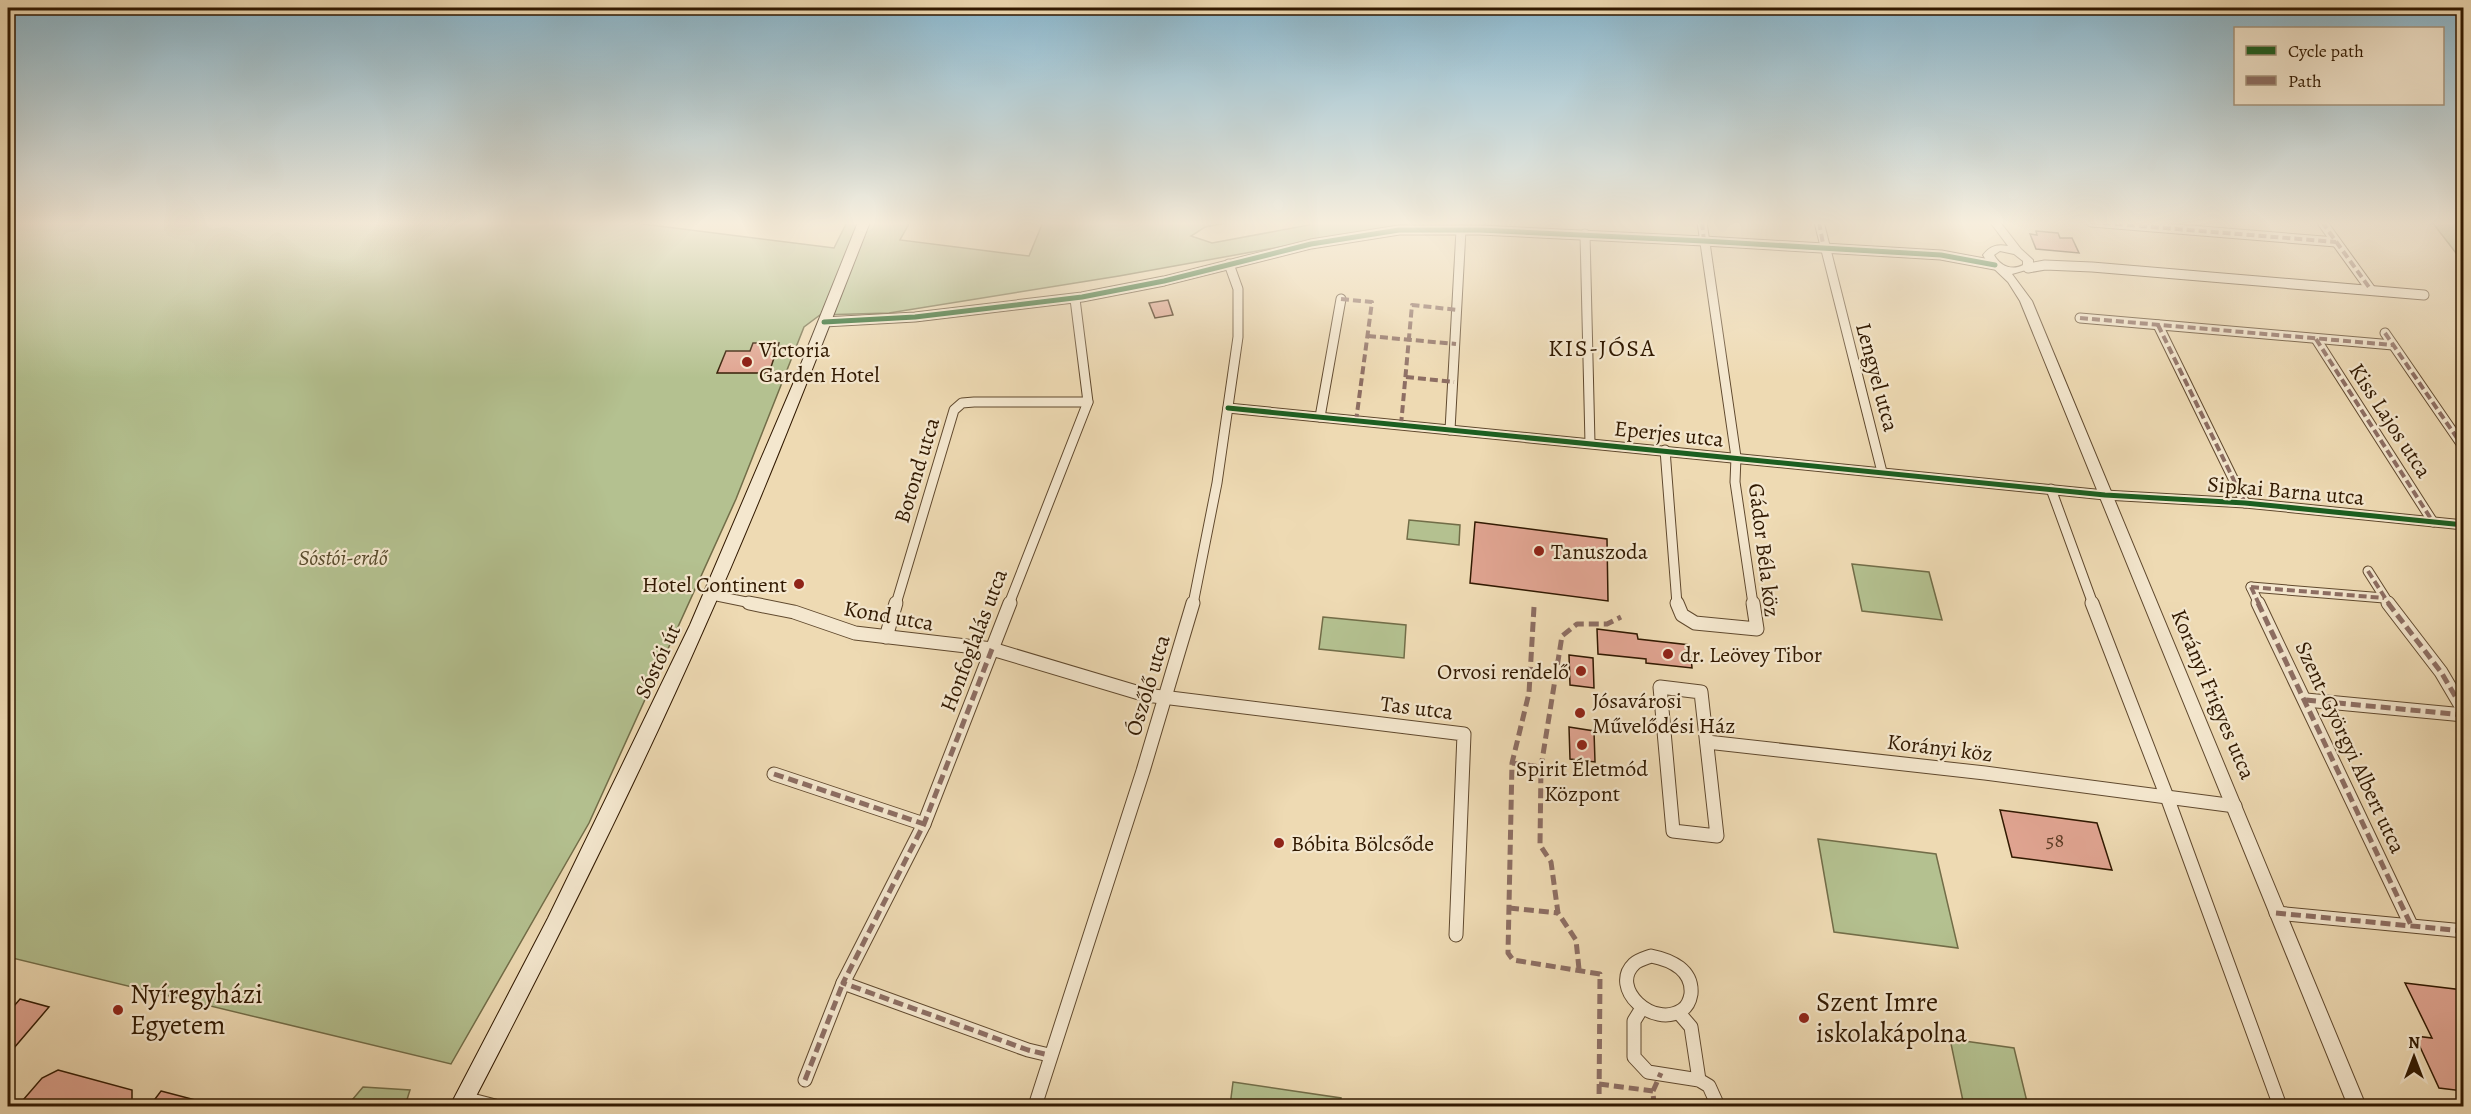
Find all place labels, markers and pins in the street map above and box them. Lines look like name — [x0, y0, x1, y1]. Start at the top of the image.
place label: Victoria Garden Hotel — [758, 335, 880, 390]
marker: Victoria Garden Hotel — [740, 355, 754, 369]
place label: Tanuszoda — [1551, 537, 1649, 567]
marker: Tanuszoda — [1532, 544, 1546, 558]
place label: Hotel Continent — [642, 570, 787, 600]
marker: Hotel Continent — [792, 577, 806, 591]
place label: dr. Leövey Tibor — [1680, 640, 1822, 670]
marker: dr. Leövey Tibor — [1661, 647, 1675, 661]
place label: Orvosi rendelő — [1437, 657, 1569, 687]
marker: Orvosi rendelő — [1574, 664, 1588, 678]
place label: Jósavárosi Művelődési Ház — [1592, 686, 1735, 741]
marker: Jósavárosi Művelődési Ház — [1573, 706, 1587, 720]
marker: Spirit Életmód Központ — [1575, 738, 1589, 752]
place label: Spirit Életmód Központ — [1516, 754, 1648, 809]
place label: Bóbita Bölcsőde — [1291, 829, 1434, 859]
marker: Bóbita Bölcsőde — [1272, 836, 1286, 850]
place label: Nyíregyházi Egyetem — [130, 976, 263, 1043]
place label: Szent Imre iskolakápolna — [1816, 984, 1968, 1051]
marker: Nyíregyházi Egyetem — [111, 1003, 125, 1017]
marker: Szent Imre iskolakápolna — [1797, 1011, 1811, 1025]

